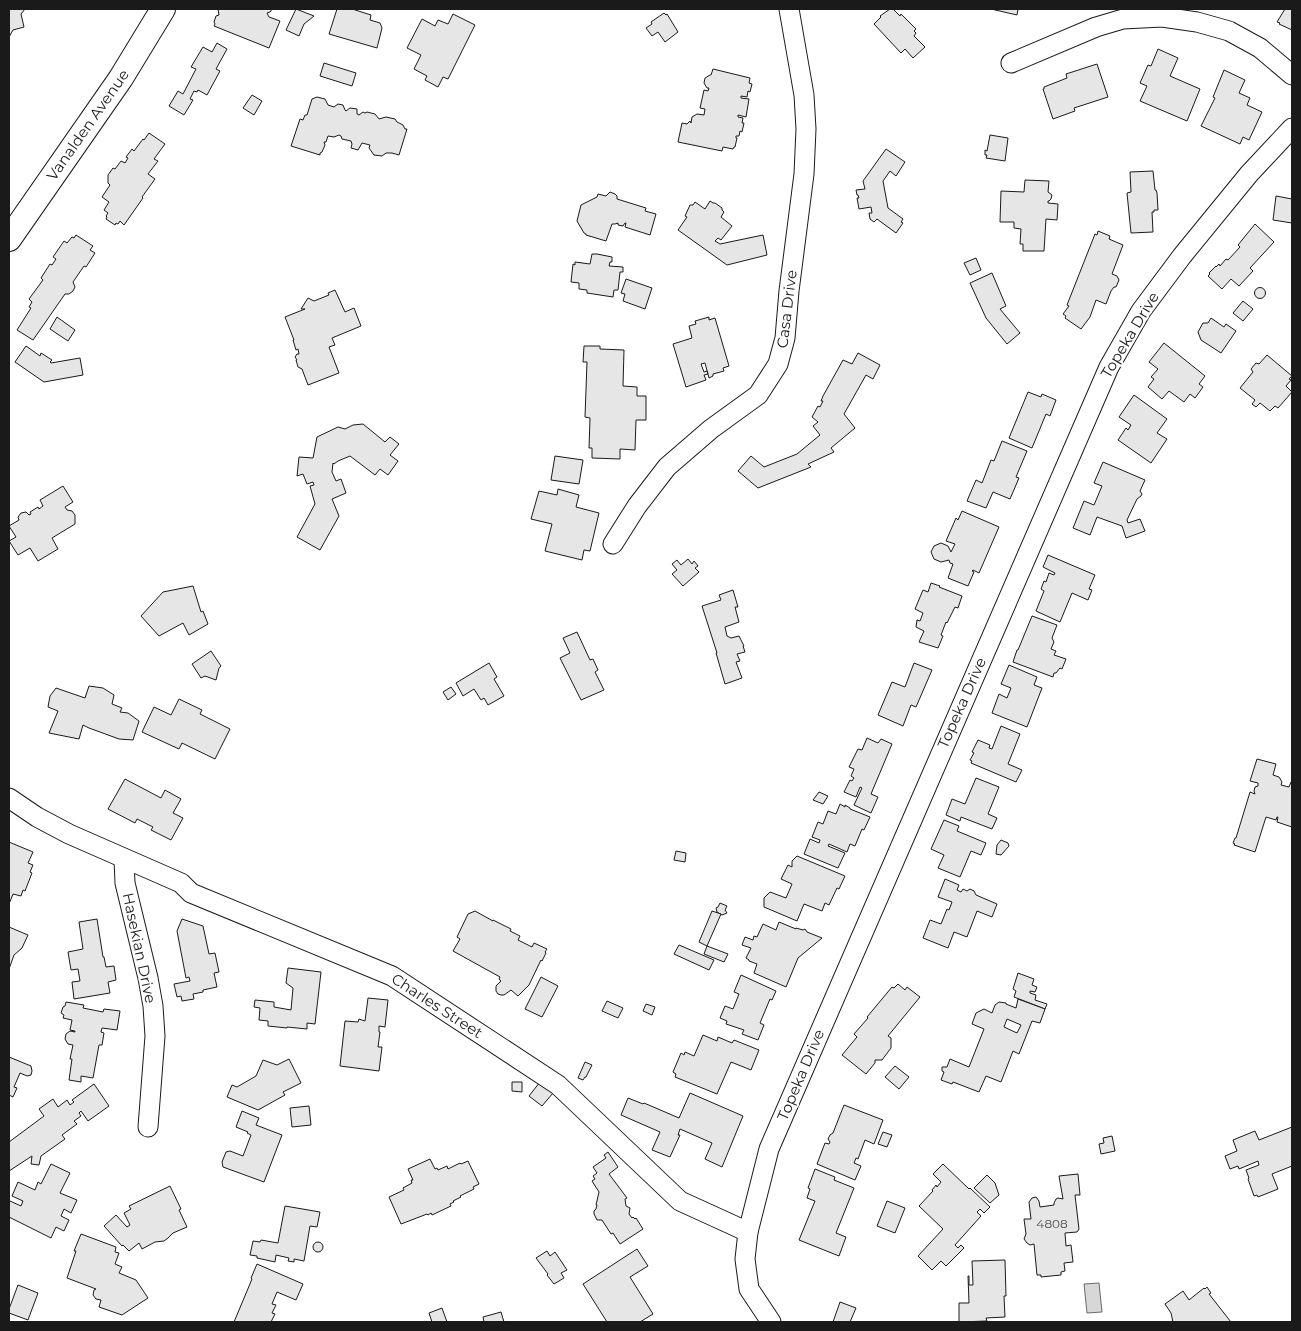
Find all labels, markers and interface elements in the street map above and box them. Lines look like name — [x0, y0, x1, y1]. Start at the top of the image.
street label: Vanalden Avenue — [42, 65, 133, 184]
street label: Casa Drive — [772, 269, 801, 349]
street label: Topeka Drive — [1096, 288, 1163, 381]
street label: Topeka Drive — [933, 654, 990, 751]
street label: Hasekian Drive — [118, 891, 160, 1005]
street label: Charles Street — [388, 969, 487, 1042]
street label: Topeka Drive — [773, 1026, 828, 1123]
house number: 4808 — [1036, 1216, 1068, 1231]

